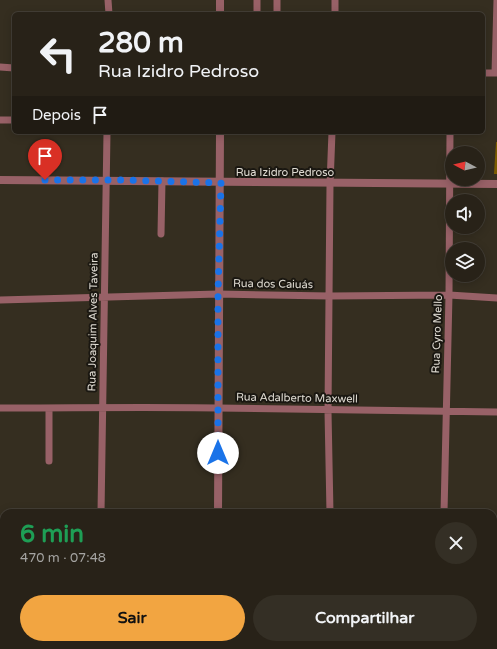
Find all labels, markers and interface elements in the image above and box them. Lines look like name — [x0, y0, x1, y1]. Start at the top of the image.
text: 280 m — [98, 26, 184, 60]
icon: left — [32, 28, 84, 80]
text: Rua Izidro Pedroso — [98, 60, 259, 82]
icon: arrive — [89, 104, 111, 126]
text: Depois — [32, 106, 81, 124]
pin — [28, 139, 62, 180]
icon: arrive — [34, 145, 56, 167]
north arrow — [445, 146, 485, 186]
map controls — [445, 146, 485, 282]
street label: Rua Izidro Pedroso — [236, 166, 335, 179]
button: sound — [445, 194, 485, 234]
button: layers — [445, 242, 485, 282]
street label: Rua Joaquim Alves Taveira — [85, 252, 101, 392]
street label: Rua dos Caiuás — [233, 277, 313, 291]
street label: Rua Cyro Mello — [429, 294, 445, 374]
street label: Rua Adalberto Maxwell — [236, 390, 358, 406]
position arrow — [197, 432, 239, 474]
text: 6 min — [20, 520, 84, 549]
button: close — [435, 522, 477, 564]
text: 470 m · 07:48 — [20, 550, 106, 566]
button: Sair — [20, 595, 245, 641]
button: Compartilhar — [253, 595, 477, 641]

